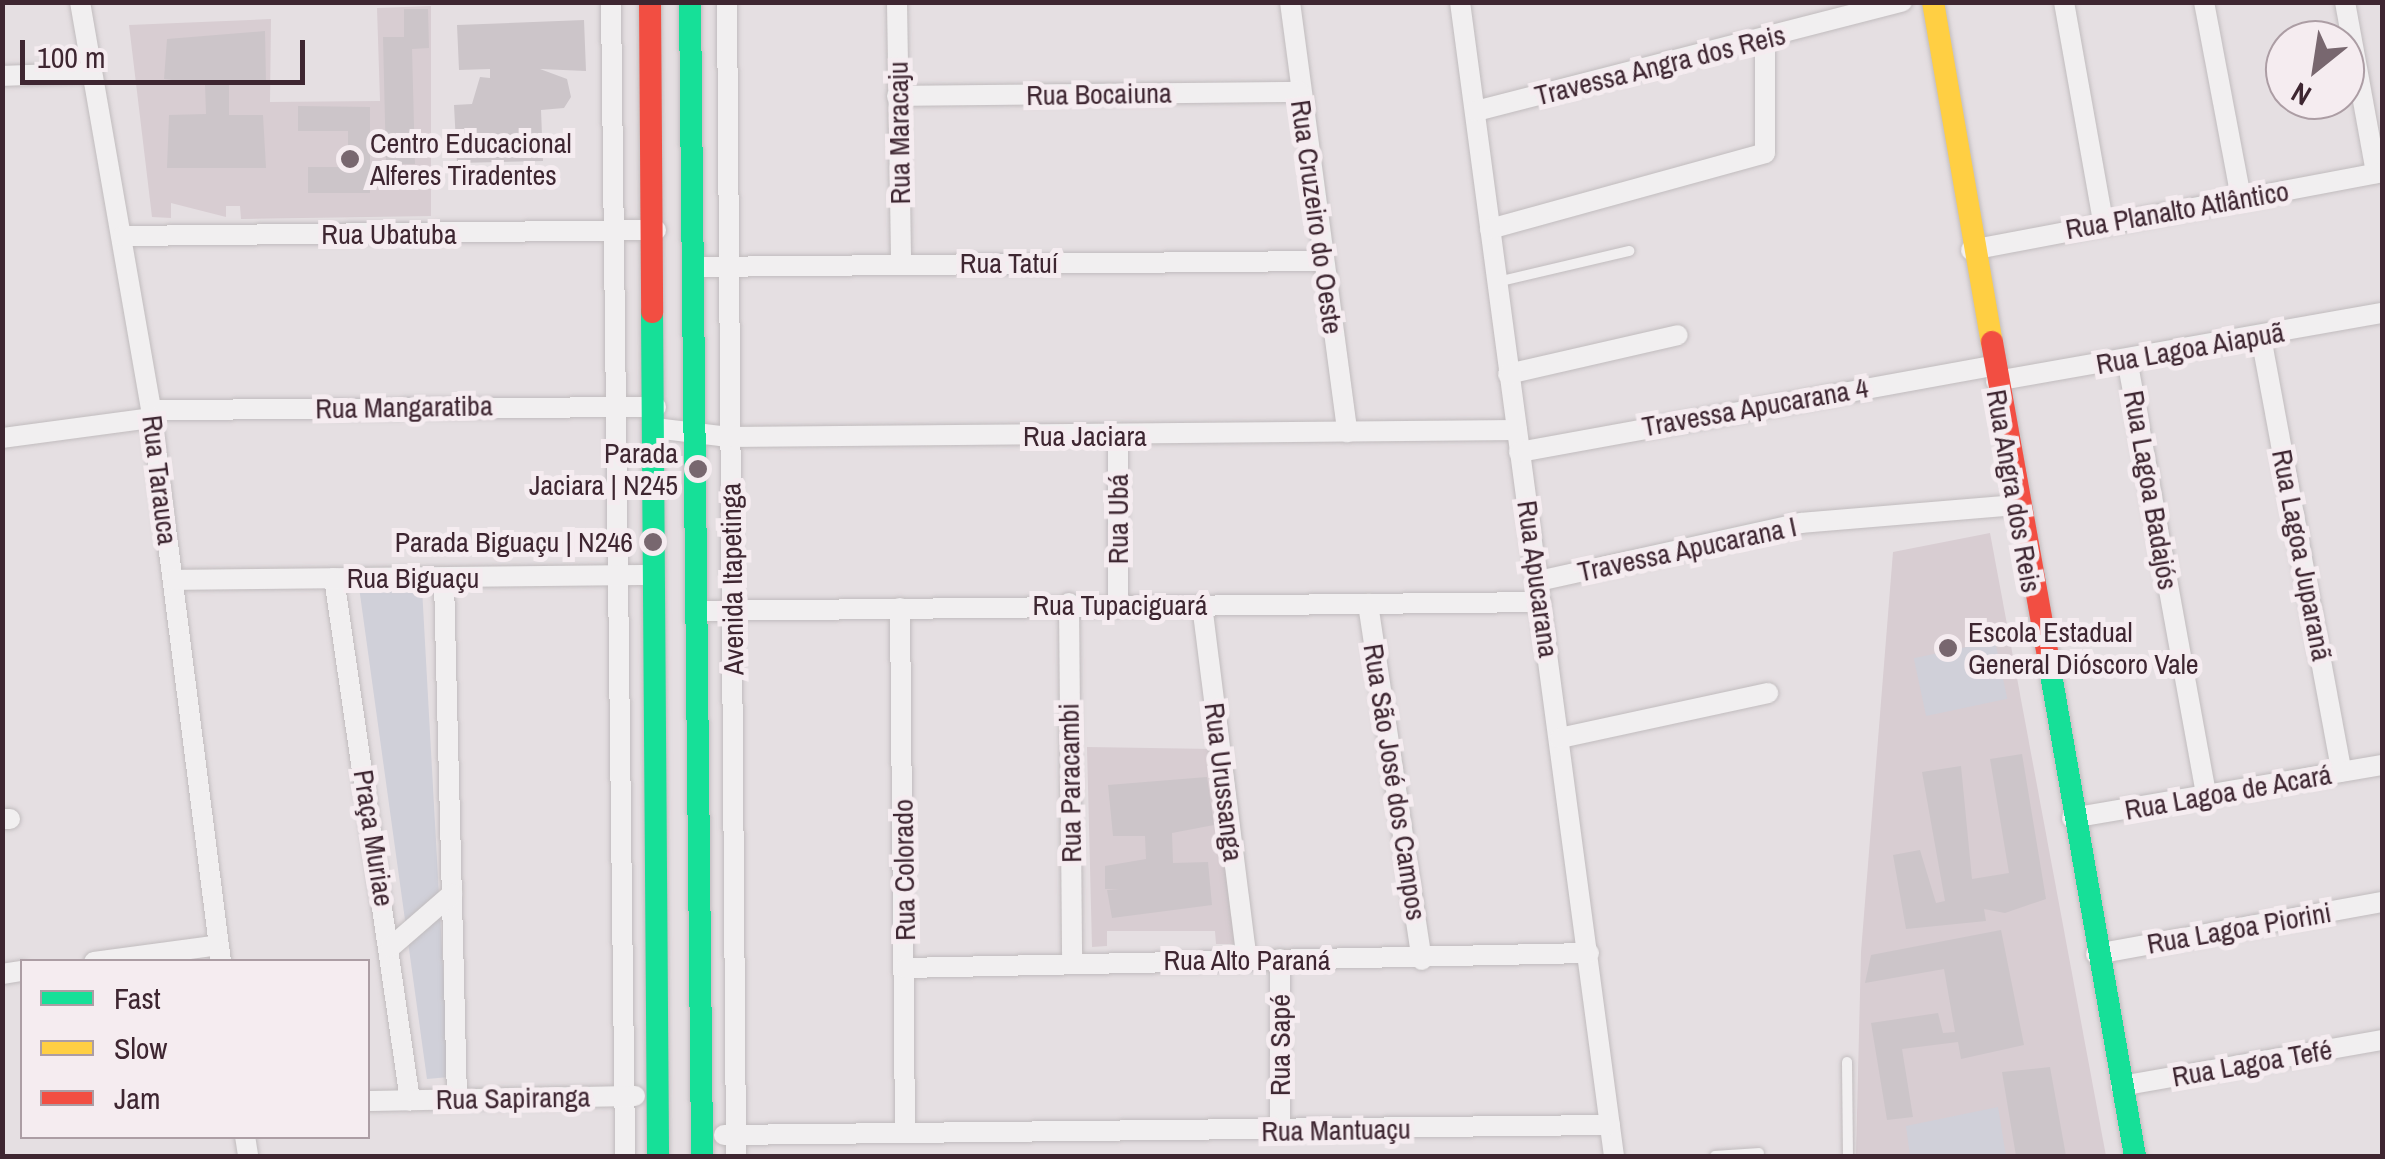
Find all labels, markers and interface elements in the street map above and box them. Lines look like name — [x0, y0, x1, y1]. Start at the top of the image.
street label: Travessa Angra dos Reis — [1531, 17, 1789, 113]
scale bar — [25, 20, 310, 82]
north arrow — [2265, 20, 2365, 120]
text: 100 m — [37, 37, 105, 77]
street label: Rua Maracaju — [881, 61, 917, 205]
text: N — [2284, 74, 2318, 115]
street label: Rua Bocaiuna — [1026, 76, 1172, 112]
street label: Rua Cruzeiro do Oeste — [1284, 98, 1350, 336]
place label: Centro Educacional Alferes Tiradentes — [370, 126, 572, 192]
marker: Centro Educacional Alferes Tiradentes — [339, 148, 361, 170]
street label: Rua Planalto Atlântico — [2062, 174, 2292, 246]
street label: Rua Ubatuba — [321, 217, 457, 251]
street label: Rua Tatuí — [960, 246, 1058, 280]
street label: Rua Lagoa Aiapuã — [2093, 315, 2287, 381]
street label: Travessa Apucarana 4 — [1639, 370, 1871, 444]
street label: Rua Angra dos Reis — [1980, 386, 2048, 596]
street label: Rua Lagoa Badajós — [2117, 388, 2185, 592]
street label: Rua Mangaratiba — [315, 389, 493, 425]
street label: Rua Tarauca — [135, 413, 185, 547]
street label: Rua Jaciara — [1023, 419, 1147, 453]
place label: Parada Jaciara | N245 — [529, 436, 678, 502]
street label: Rua Lagoa Juparanã — [2265, 447, 2339, 663]
marker: Parada Jaciara | N245 — [687, 458, 709, 480]
street label: Rua Ubá — [1101, 474, 1135, 564]
street label: Avenida Itapetinga — [714, 483, 750, 675]
street label: Rua Apucarana — [1510, 498, 1566, 660]
street label: Travessa Apucarana I — [1574, 509, 1800, 589]
place label: Parada Biguaçu | N246 — [395, 525, 633, 559]
marker: Parada Biguaçu | N246 — [642, 531, 664, 553]
street label: Rua Biguaçu — [347, 561, 479, 595]
street label: Rua Tupaciguará — [1032, 588, 1208, 622]
place label: Escola Estadual General Dióscoro Vale — [1968, 615, 2199, 681]
marker: Escola Estadual General Dióscoro Vale — [1937, 637, 1959, 659]
street label: Rua São José dos Campos — [1357, 641, 1433, 923]
street label: Rua Urussanga — [1198, 701, 1250, 863]
street label: Rua Paracambi — [1052, 703, 1088, 863]
street label: Rua Lagoa de Acará — [2121, 757, 2335, 827]
street label: Praça Muriae — [347, 767, 401, 909]
street label: Rua Colorado — [886, 799, 922, 941]
street label: Rua Lagoa Piorini — [2144, 895, 2334, 961]
street label: Rua Alto Paraná — [1163, 943, 1331, 977]
legend — [20, 959, 370, 1139]
text: Fast — [114, 978, 161, 1018]
street label: Rua Sapé — [1263, 994, 1297, 1096]
text: Slow — [114, 1028, 167, 1068]
street label: Rua Lagoa Tefé — [2169, 1032, 2335, 1094]
text: Jam — [114, 1078, 160, 1118]
street label: Rua Sapiranga — [435, 1080, 591, 1116]
street label: Rua Mantuaçu — [1261, 1112, 1411, 1148]

